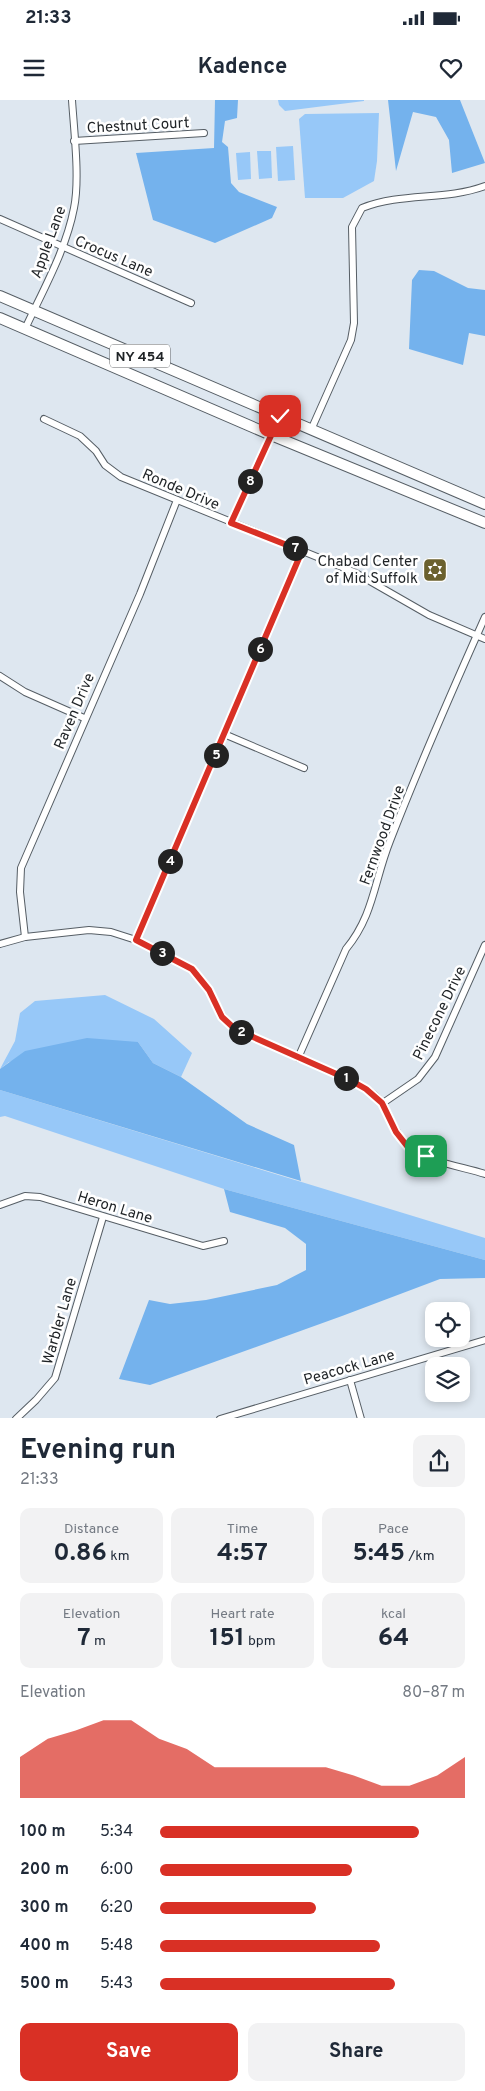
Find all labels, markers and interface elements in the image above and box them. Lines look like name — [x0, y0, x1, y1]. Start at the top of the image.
text: 21:33 — [25, 6, 72, 30]
icon: menu — [20, 54, 48, 82]
text: Kadence — [198, 54, 287, 81]
icon: heart — [437, 54, 465, 82]
street label: Chestnut Court — [86, 114, 190, 139]
street label: Apple Lane — [28, 204, 71, 281]
street label: Crocus Lane — [71, 232, 155, 282]
road number: NY 454 — [110, 345, 170, 368]
pin — [259, 395, 301, 437]
icon: check — [266, 402, 294, 430]
street label: Ronde Drive — [139, 466, 222, 515]
pin: 8 — [238, 468, 262, 494]
text: 8 — [246, 473, 255, 490]
pin: 7 — [282, 536, 308, 560]
text: 7 — [292, 540, 299, 557]
place label: Chabad Center of Mid Suffolk — [317, 553, 418, 589]
synagogue icon: Chabad Center of Mid Suffolk — [422, 557, 448, 583]
pin: 6 — [248, 636, 272, 662]
text: 6 — [256, 641, 265, 658]
street label: Raven Drive — [51, 671, 100, 753]
pin: 5 — [204, 742, 228, 768]
text: 5 — [212, 747, 221, 764]
street label: Fernwood Drive — [357, 783, 410, 888]
pin: 4 — [158, 848, 182, 874]
text: 4 — [166, 853, 175, 870]
pin: 3 — [150, 940, 174, 966]
text: 3 — [158, 945, 167, 962]
street label: Pinecone Drive — [409, 964, 471, 1064]
pin: 2 — [228, 1020, 254, 1044]
text: 2 — [237, 1024, 246, 1041]
pin: 1 — [334, 1066, 358, 1090]
text: 1 — [344, 1070, 349, 1087]
pin — [405, 1135, 447, 1177]
icon: arrive — [412, 1142, 440, 1170]
street label: Heron Lane — [75, 1188, 154, 1229]
street label: Warbler Lane — [39, 1276, 82, 1367]
map controls — [425, 1302, 470, 1402]
button: locate — [425, 1302, 470, 1347]
street label: Peacock Lane — [302, 1346, 397, 1391]
button: layers — [425, 1357, 470, 1402]
text: Evening run — [20, 1433, 176, 1469]
button: share — [413, 1435, 465, 1487]
text: 21:33 — [20, 1470, 59, 1490]
text: Distance — [64, 1521, 119, 1538]
text: Time — [227, 1521, 258, 1538]
text: Pace — [378, 1521, 409, 1538]
text: 0.86 — [53, 1538, 107, 1570]
text: 4:57 — [217, 1538, 268, 1570]
text: 5:45 — [352, 1538, 405, 1570]
text: km — [107, 1548, 130, 1565]
text: /km — [405, 1548, 435, 1565]
text: Elevation — [63, 1606, 120, 1623]
text: Heart rate — [210, 1606, 275, 1623]
text: kcal — [381, 1606, 406, 1623]
text: 7 — [77, 1623, 91, 1655]
text: 151 — [209, 1623, 245, 1655]
text: 64 — [378, 1623, 409, 1655]
text: m — [91, 1633, 106, 1650]
text: bpm — [245, 1633, 276, 1650]
text: Elevation — [20, 1683, 86, 1703]
text: 80–87 m — [402, 1683, 465, 1703]
text: 100 m — [20, 1822, 66, 1842]
text: 5:34 — [100, 1822, 133, 1842]
text: 200 m — [20, 1860, 69, 1880]
text: 6:00 — [100, 1860, 134, 1880]
text: 300 m — [20, 1898, 68, 1918]
text: 6:20 — [100, 1898, 133, 1918]
text: 400 m — [20, 1936, 69, 1956]
text: 5:48 — [100, 1936, 133, 1956]
text: 500 m — [20, 1974, 69, 1994]
text: 5:43 — [100, 1974, 133, 1994]
button: Save — [20, 2023, 238, 2081]
button: Share — [248, 2023, 465, 2081]

